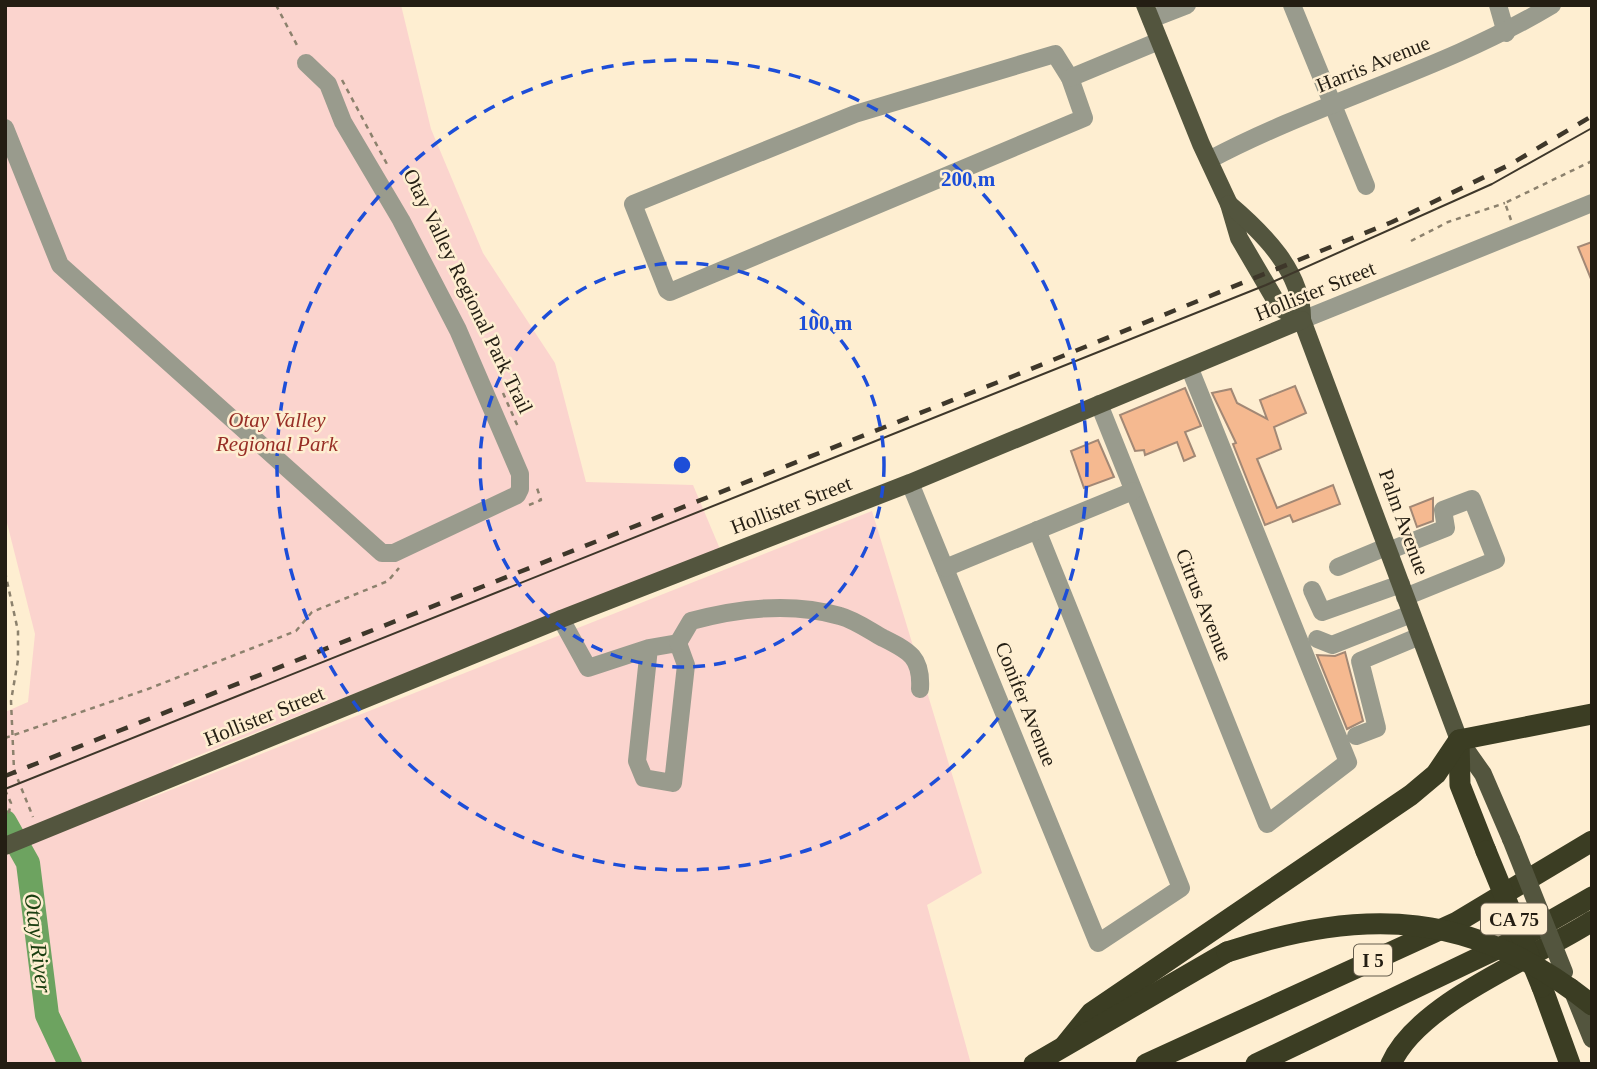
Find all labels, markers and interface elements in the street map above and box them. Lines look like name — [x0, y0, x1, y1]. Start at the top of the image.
street label: Harris Avenue — [1313, 30, 1433, 98]
street label: Otay Valley Regional Park Trail — [398, 165, 538, 417]
text: 200 m — [941, 167, 996, 191]
street label: Hollister Street — [1251, 256, 1379, 326]
text: 100 m — [798, 311, 853, 335]
park label: Otay Valley Regional Park — [215, 408, 339, 456]
centre of rings — [670, 453, 694, 477]
street label: Palm Avenue — [1374, 466, 1434, 578]
street label: Hollister Street — [727, 471, 855, 539]
street label: Citrus Avenue — [1171, 545, 1237, 665]
street label: Conifer Avenue — [990, 638, 1062, 770]
street label: Hollister Street — [200, 681, 328, 751]
water label: Otay River — [19, 892, 57, 995]
road number: CA 75 — [1481, 903, 1547, 934]
road number: I 5 — [1354, 944, 1392, 976]

